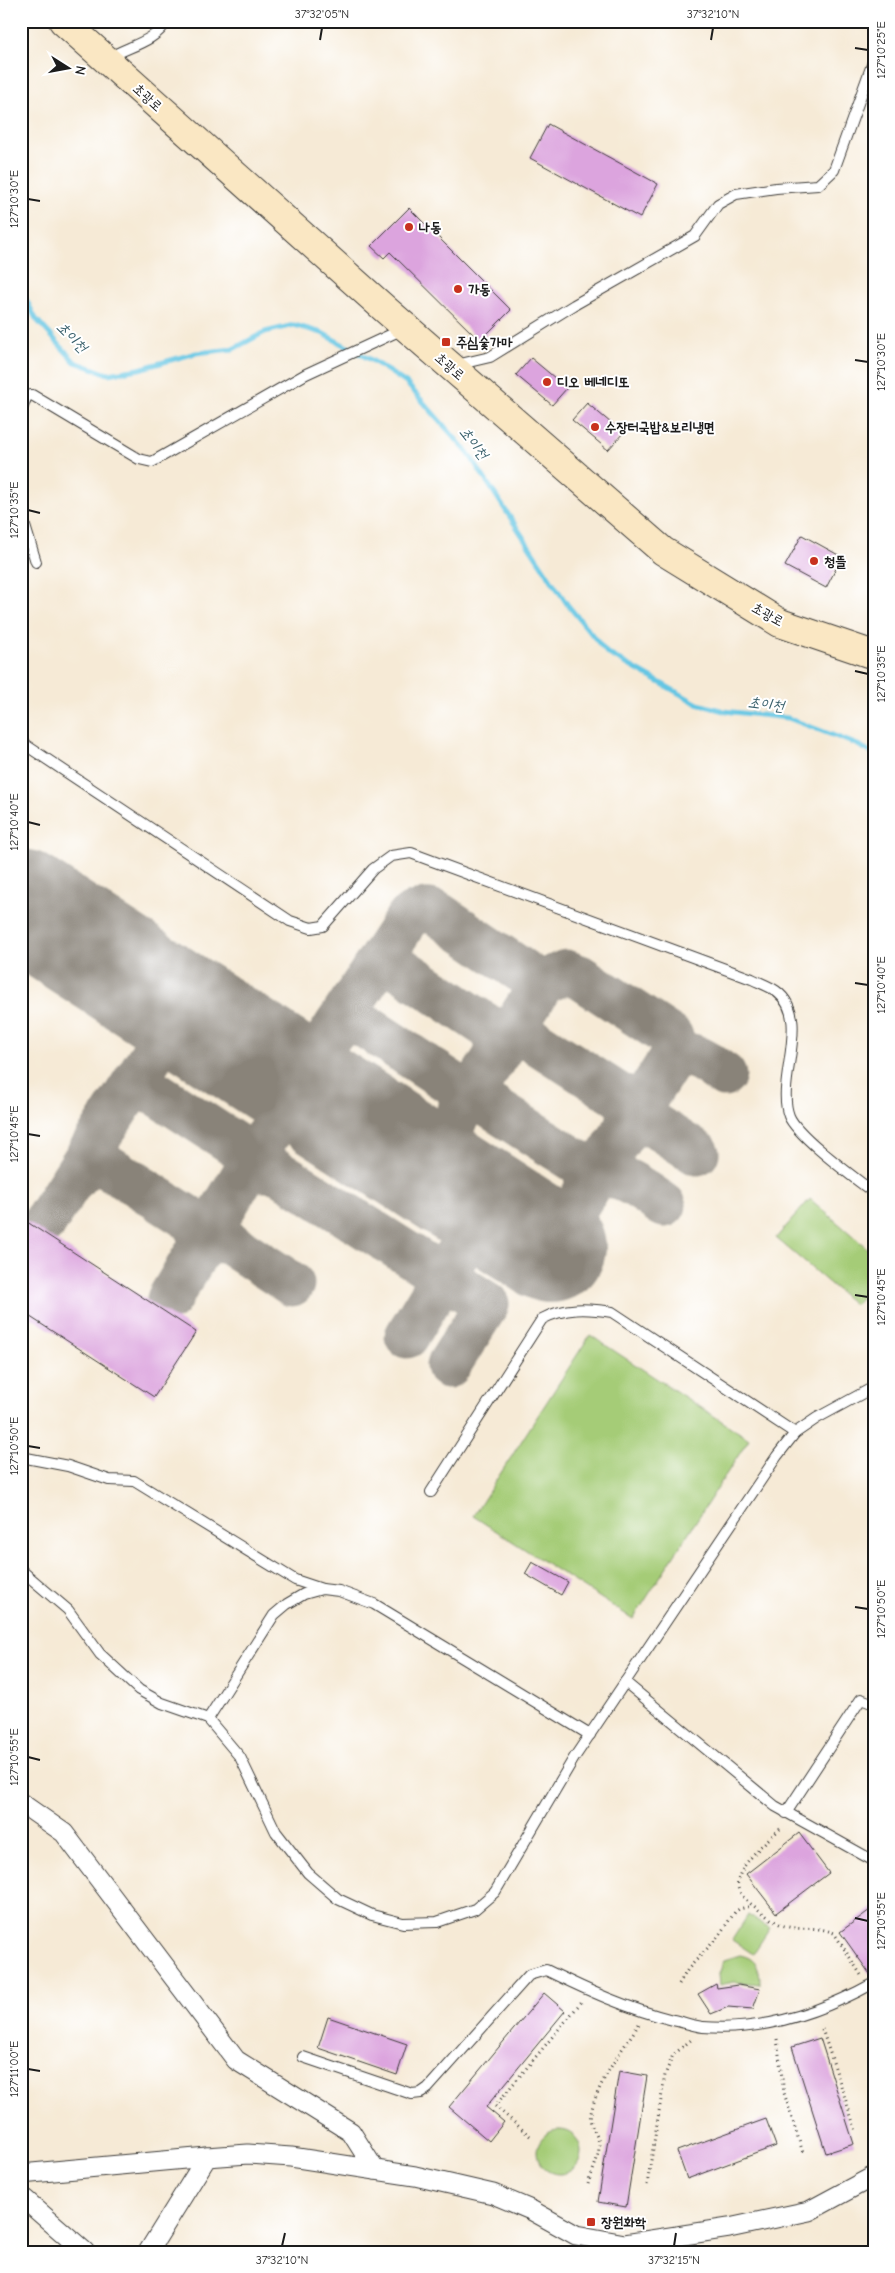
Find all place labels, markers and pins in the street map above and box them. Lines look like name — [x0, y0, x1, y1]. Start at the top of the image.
place label: 나동 — [419, 219, 442, 236]
marker: 나동 — [403, 221, 415, 233]
place label: 가동 — [468, 281, 491, 298]
marker: 가동 — [452, 283, 464, 295]
place label: 주심숯가마 — [456, 334, 513, 351]
marker: 주심숯가마 — [440, 336, 452, 348]
place label: 디오 베네디또 — [557, 374, 630, 391]
marker: 디오 베네디또 — [541, 376, 553, 388]
place label: 수장터국밥&보리냉면 — [605, 419, 715, 436]
marker: 수장터국밥&보리냉면 — [589, 421, 601, 433]
place label: 청뜰 — [824, 553, 847, 570]
marker: 청뜰 — [808, 555, 820, 567]
place label: 장원화학 — [601, 2214, 647, 2231]
marker: 장원화학 — [585, 2216, 597, 2228]

